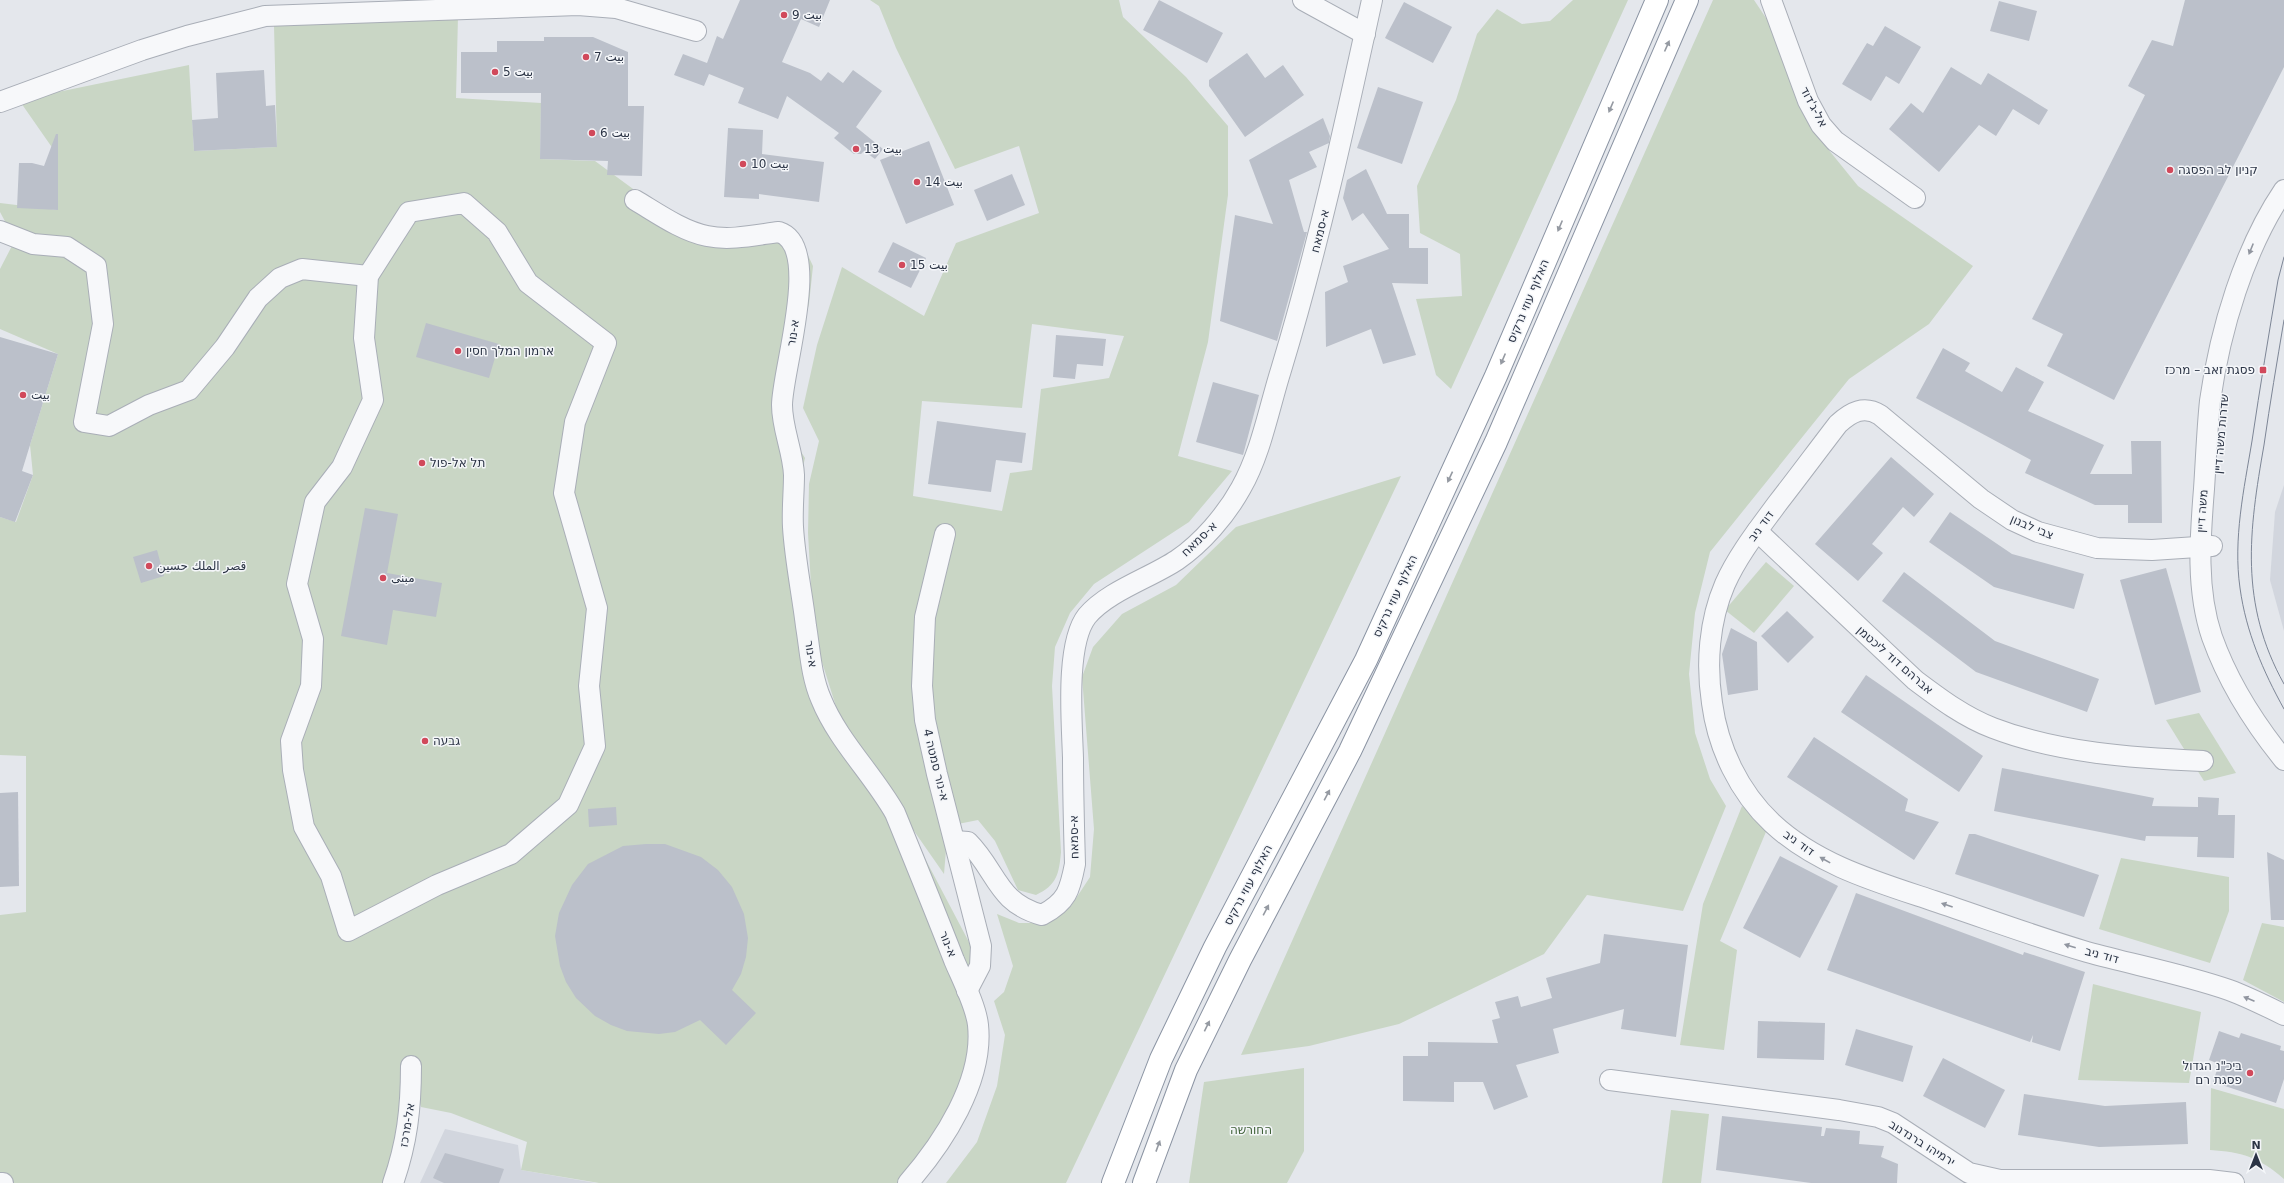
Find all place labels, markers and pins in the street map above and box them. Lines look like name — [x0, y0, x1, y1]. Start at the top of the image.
place label: بيت 9 — [792, 8, 822, 22]
marker: بيت 9 — [779, 10, 789, 20]
place label: بيت 7 — [594, 50, 624, 64]
marker: بيت 7 — [581, 52, 591, 62]
place label: بيت 5 — [503, 65, 533, 79]
marker: بيت 5 — [490, 67, 500, 77]
place label: بيت 6 — [600, 126, 630, 140]
marker: بيت 6 — [587, 128, 597, 138]
place label: بيت 13 — [864, 142, 902, 156]
marker: بيت 13 — [851, 144, 861, 154]
place label: بيت 10 — [751, 157, 789, 171]
marker: بيت 10 — [738, 159, 748, 169]
place label: קניון לב הפסגה — [2178, 163, 2258, 177]
marker: קניון לב הפסגה — [2165, 165, 2175, 175]
place label: بيت 14 — [925, 175, 963, 189]
marker: بيت 14 — [912, 177, 922, 187]
place label: بيت 15 — [910, 258, 948, 272]
marker: بيت 15 — [897, 260, 907, 270]
place label: ארמון המלך חסין — [466, 344, 554, 358]
marker: ארמון המלך חסין — [453, 346, 463, 356]
place label: פסגת זאב – מרכז — [2165, 363, 2255, 377]
marker: פסגת זאב – מרכז — [2258, 365, 2268, 375]
place label: بيت — [31, 388, 50, 402]
marker: بيت — [18, 390, 28, 400]
place label: תל אל-פול — [430, 456, 485, 470]
marker: תל אל-פול — [417, 458, 427, 468]
place label: قصر الملك حسين — [157, 559, 246, 574]
marker: قصر الملك حسين — [144, 561, 154, 571]
place label: مبنى — [391, 571, 415, 585]
marker: مبنى — [378, 573, 388, 583]
place label: גבעה — [433, 734, 460, 748]
marker: גבעה — [420, 736, 430, 746]
place label: ביכ"נ הגדול פסגת רם — [2182, 1059, 2242, 1087]
marker: ביכ"נ הגדול פסגת רם — [2245, 1068, 2255, 1078]

